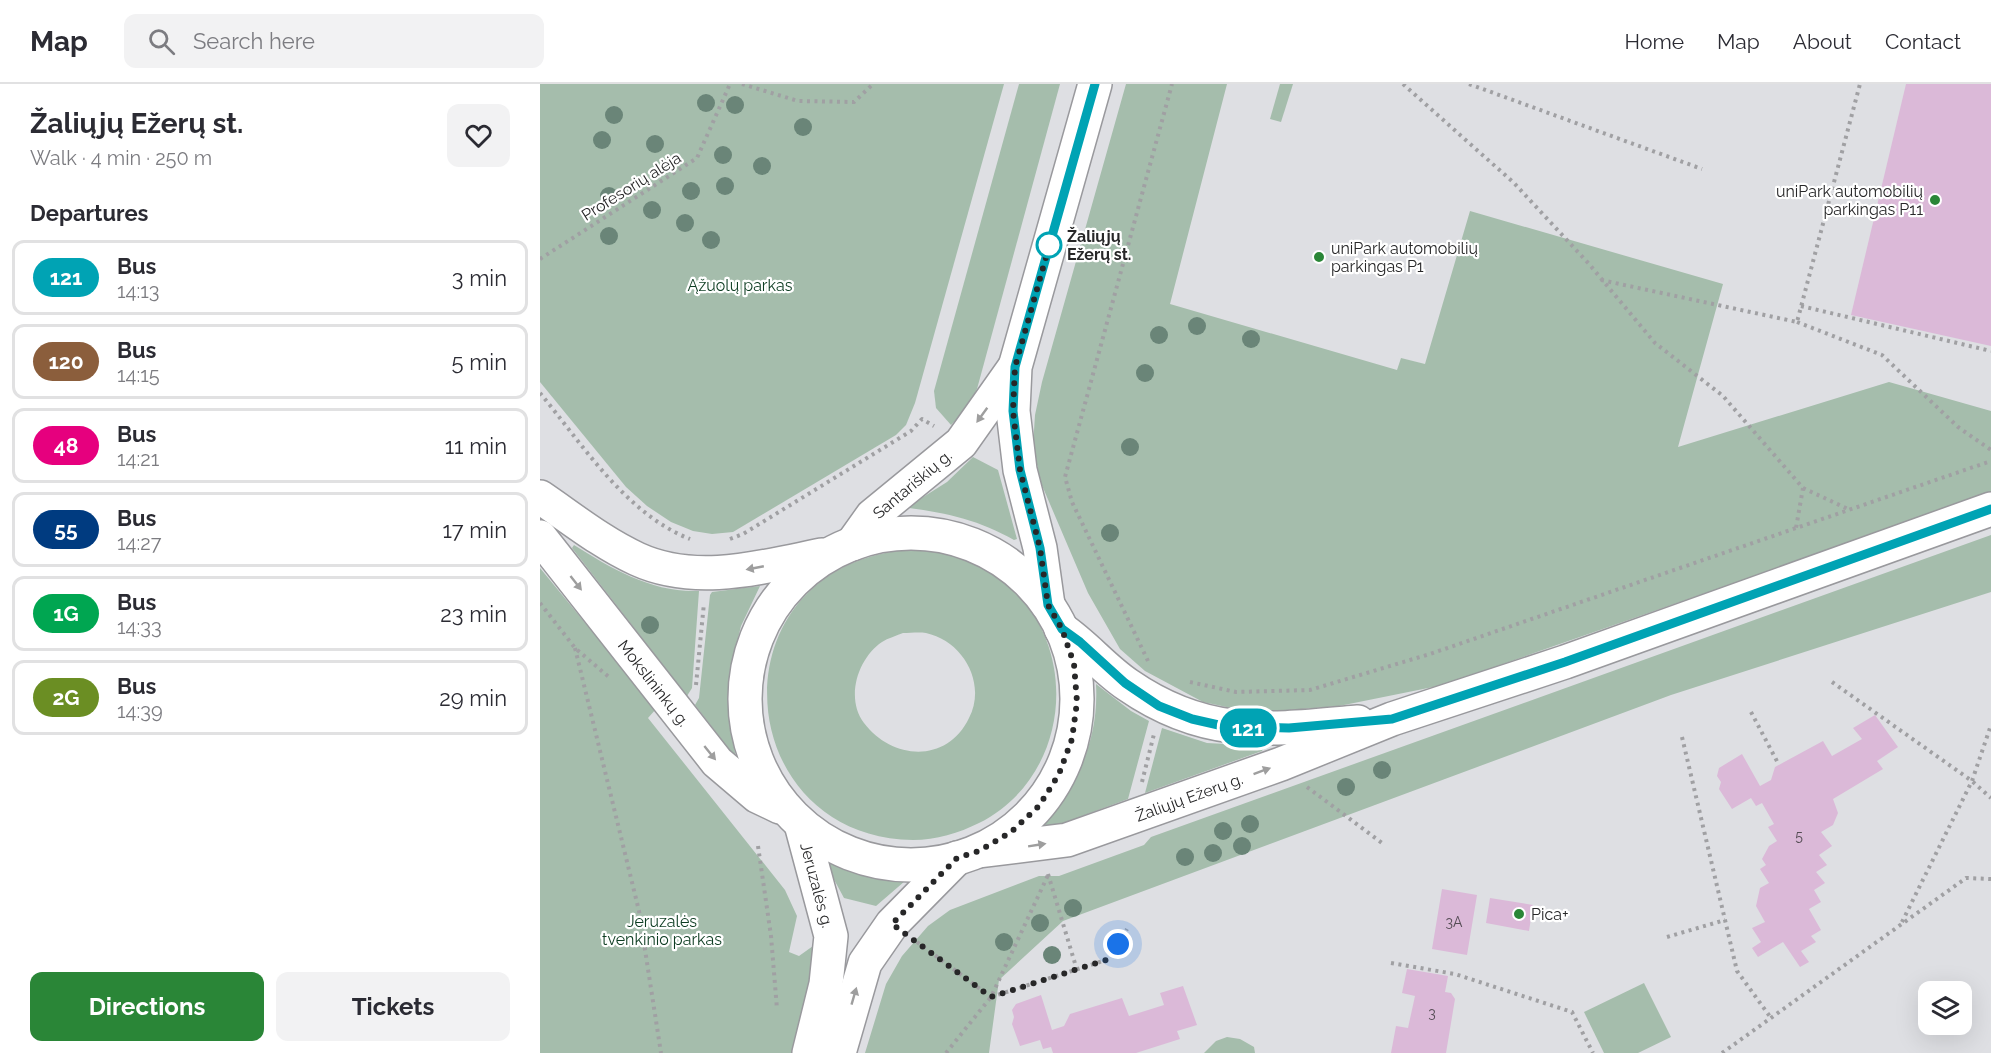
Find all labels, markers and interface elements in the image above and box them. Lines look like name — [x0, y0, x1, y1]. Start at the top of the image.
search box — [124, 14, 544, 68]
text: Map — [30, 25, 88, 58]
icon: search — [145, 25, 178, 58]
text: Search here — [193, 28, 315, 54]
text: Home — [1625, 29, 1684, 54]
text: Map — [1717, 29, 1760, 54]
text: About — [1793, 29, 1852, 54]
text: Contact — [1885, 29, 1961, 54]
button: heart — [447, 104, 510, 167]
text: Žaliųjų Ežerų st. — [30, 107, 243, 140]
text: Walk · 4 min · 250 m — [30, 146, 212, 170]
street label: Profesorių alėja — [578, 148, 685, 225]
place label: uniPark automobilių parkingas P11 — [1776, 182, 1923, 219]
marker: uniPark automobilių parkingas P11 — [1928, 193, 1942, 207]
text: Departures — [30, 200, 148, 226]
place label: Žaliųjų Ežerų st. — [1067, 226, 1131, 264]
marker: Žaliųjų Ežerų st. — [1036, 232, 1062, 258]
place label: uniPark automobilių parkingas P1 — [1331, 239, 1478, 276]
marker: uniPark automobilių parkingas P1 — [1312, 250, 1326, 264]
text: Bus — [117, 253, 156, 279]
text: 121 — [50, 265, 82, 290]
text: 3 min — [452, 265, 507, 291]
park label: Ąžuolų parkas — [688, 276, 793, 295]
text: 14:13 — [117, 279, 159, 303]
text: Bus — [117, 337, 156, 363]
text: 120 — [48, 349, 84, 374]
text: 5 min — [452, 349, 507, 375]
text: 14:15 — [117, 363, 160, 387]
one-way arrow — [976, 407, 988, 423]
text: Bus — [117, 421, 156, 447]
text: 48 — [54, 433, 78, 458]
text: 11 min — [445, 433, 507, 459]
street label: Santariškių g. — [869, 446, 956, 523]
text: 14:21 — [117, 447, 159, 471]
text: Bus — [117, 505, 156, 531]
text: 55 — [54, 517, 78, 542]
text: 17 min — [442, 517, 507, 543]
text: 14:27 — [117, 531, 161, 555]
one-way arrow — [745, 564, 764, 573]
one-way arrow — [569, 575, 582, 591]
text: Bus — [117, 589, 156, 615]
text: 1G — [53, 601, 79, 626]
text: 23 min — [440, 601, 507, 627]
text: 14:33 — [117, 615, 162, 639]
street label: Mokslininkų g. — [614, 636, 693, 730]
text: Bus — [117, 673, 156, 699]
text: 2G — [52, 685, 80, 710]
text: 29 min — [439, 685, 507, 711]
text: 14:39 — [117, 699, 163, 723]
line badge: 121 — [1214, 708, 1282, 748]
text: 121 — [1232, 716, 1264, 741]
one-way arrow — [703, 745, 716, 760]
one-way arrow — [1253, 766, 1271, 776]
street label: Žaliųjų Ežerų g. — [1132, 768, 1246, 826]
house number: 5 — [1795, 828, 1803, 844]
one-way arrow — [1028, 840, 1047, 849]
street label: Jeruzalės g. — [796, 841, 837, 930]
place label: Pica+ — [1531, 905, 1569, 924]
marker: Pica+ — [1512, 907, 1526, 921]
park label: Jeruzalės tvenkinio parkas — [602, 912, 722, 949]
house number: 3A — [1446, 914, 1463, 930]
your location — [1103, 929, 1133, 959]
button: Directions — [30, 972, 264, 1041]
button: Tickets — [276, 972, 510, 1041]
map controls — [1918, 981, 1972, 1035]
button: layers — [1918, 981, 1972, 1035]
one-way arrow — [850, 987, 859, 1005]
house number: 3 — [1428, 1005, 1436, 1021]

